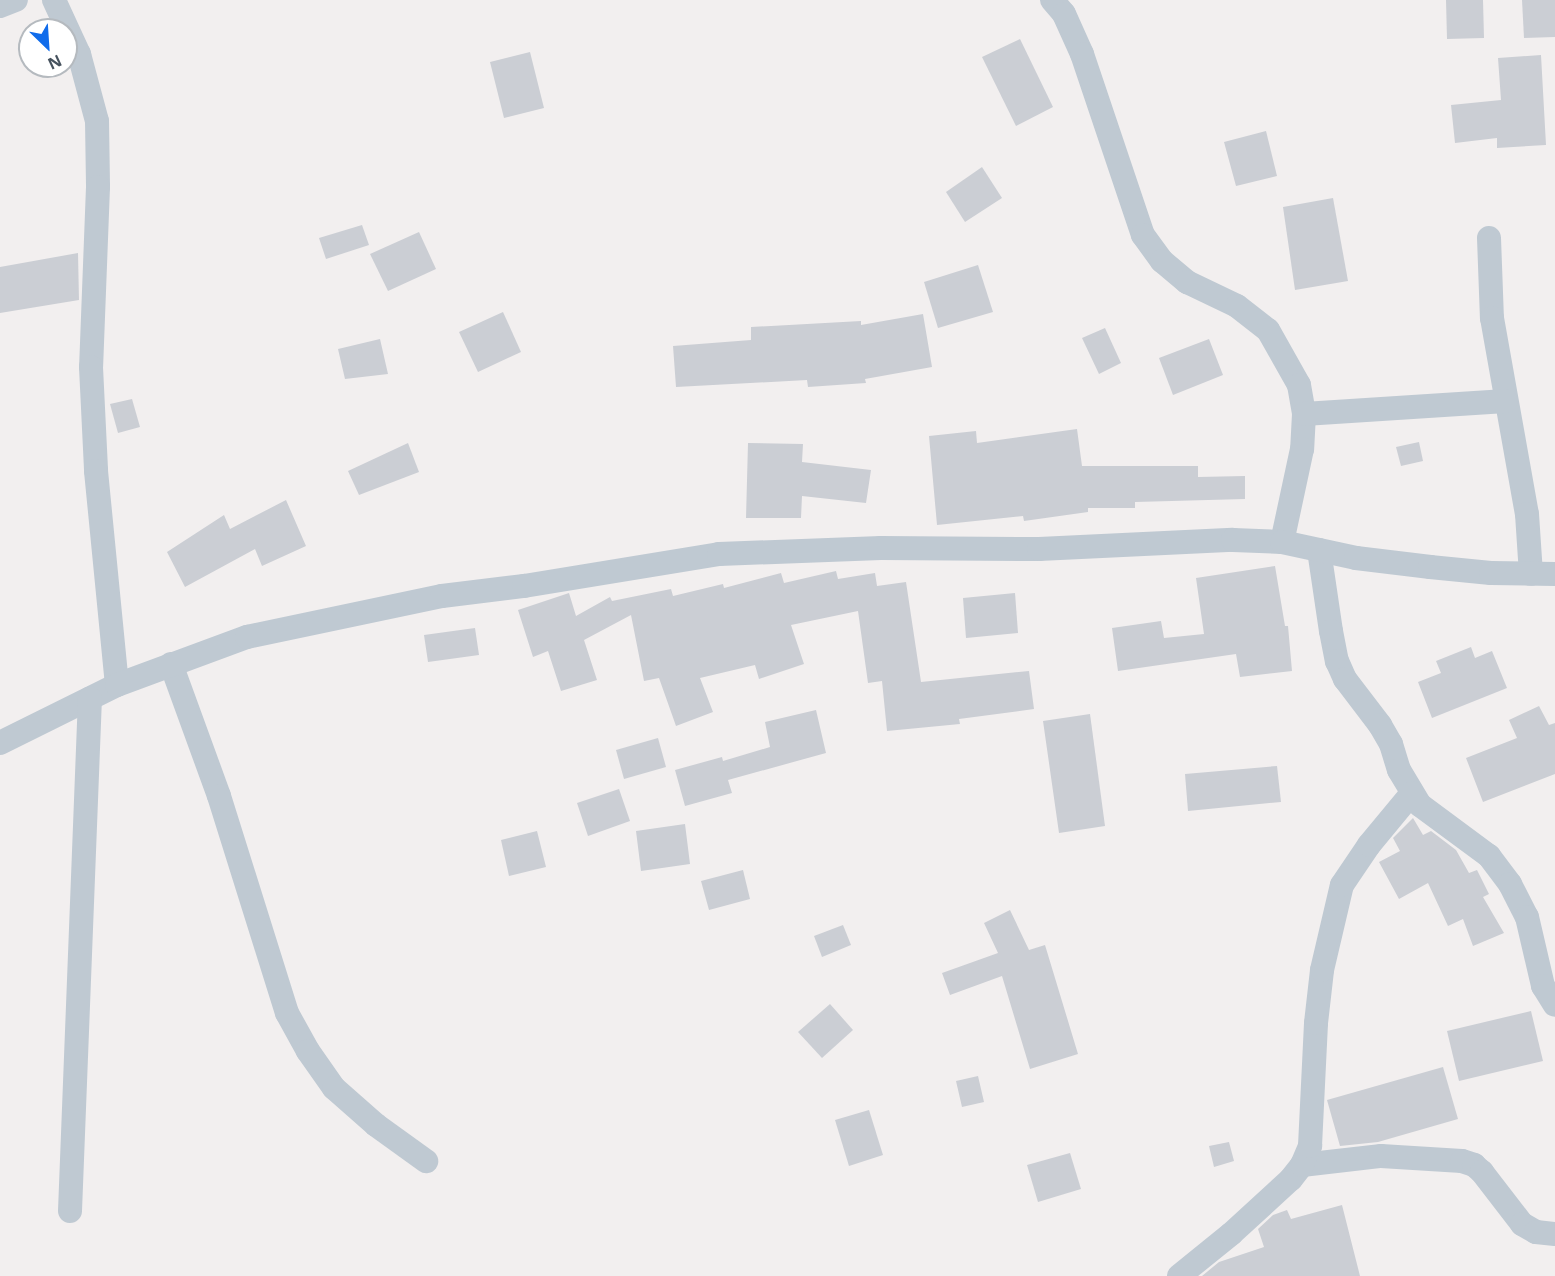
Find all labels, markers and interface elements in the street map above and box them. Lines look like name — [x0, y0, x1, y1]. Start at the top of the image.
north arrow — [18, 18, 78, 78]
text: N — [44, 50, 65, 75]

